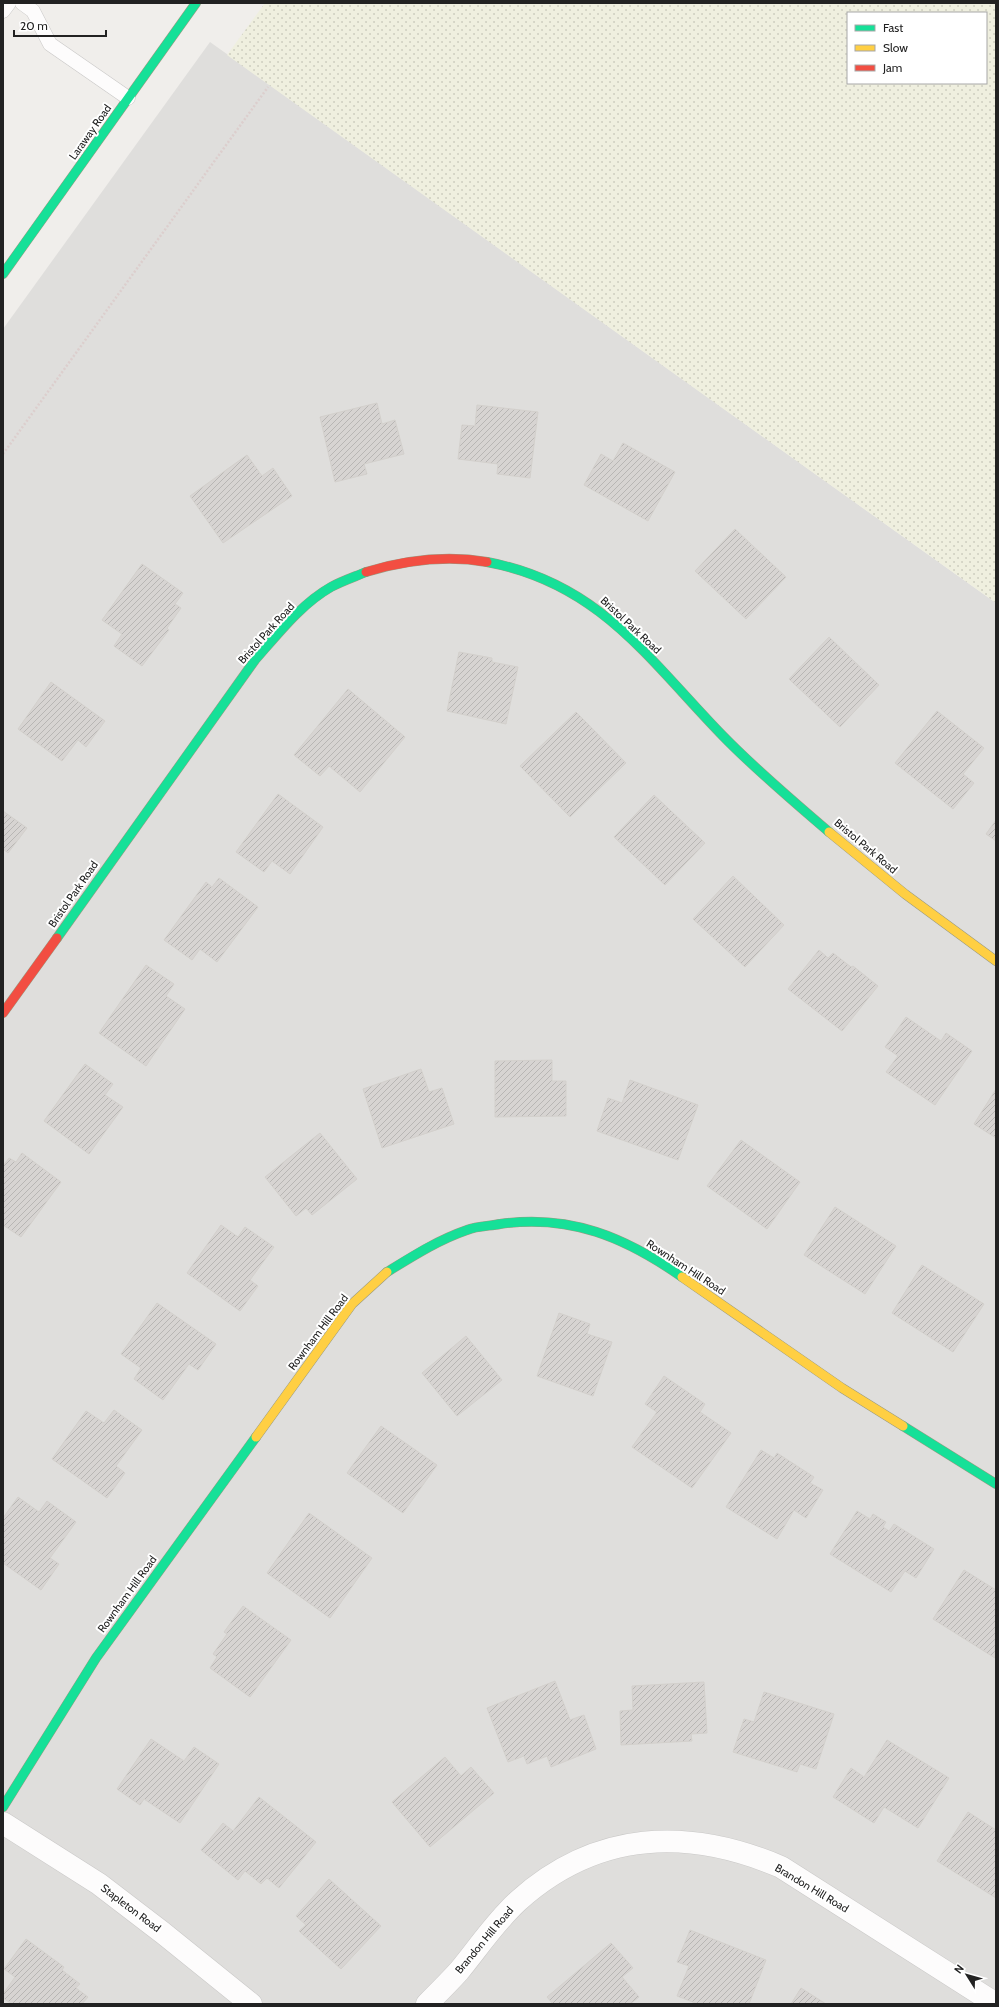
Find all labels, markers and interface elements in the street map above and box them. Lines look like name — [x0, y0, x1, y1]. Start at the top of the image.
scale bar — [14, 12, 106, 38]
legend — [847, 12, 987, 84]
text: 20 m — [20, 18, 48, 33]
text: Fast — [883, 20, 903, 35]
text: Slow — [883, 40, 908, 55]
text: Jam — [882, 60, 902, 75]
street label: Laraway Road — [66, 102, 114, 162]
street label: Bristol Park Road — [598, 593, 664, 657]
street label: Bristol Park Road — [235, 599, 297, 667]
street label: Bristol Park Road — [832, 816, 900, 876]
street label: Bristol Park Road — [45, 858, 101, 930]
street label: Rownham Hill Road — [644, 1236, 728, 1298]
street label: Rownham Hill Road — [285, 1291, 351, 1373]
street label: Rownham Hill Road — [94, 1553, 160, 1635]
street label: Brandon Hill Road — [773, 1860, 851, 1916]
street label: Stapleton Road — [98, 1881, 164, 1935]
street label: Brandon Hill Road — [452, 1903, 516, 1977]
north arrow — [947, 1955, 987, 1995]
text: N — [951, 1962, 967, 1976]

